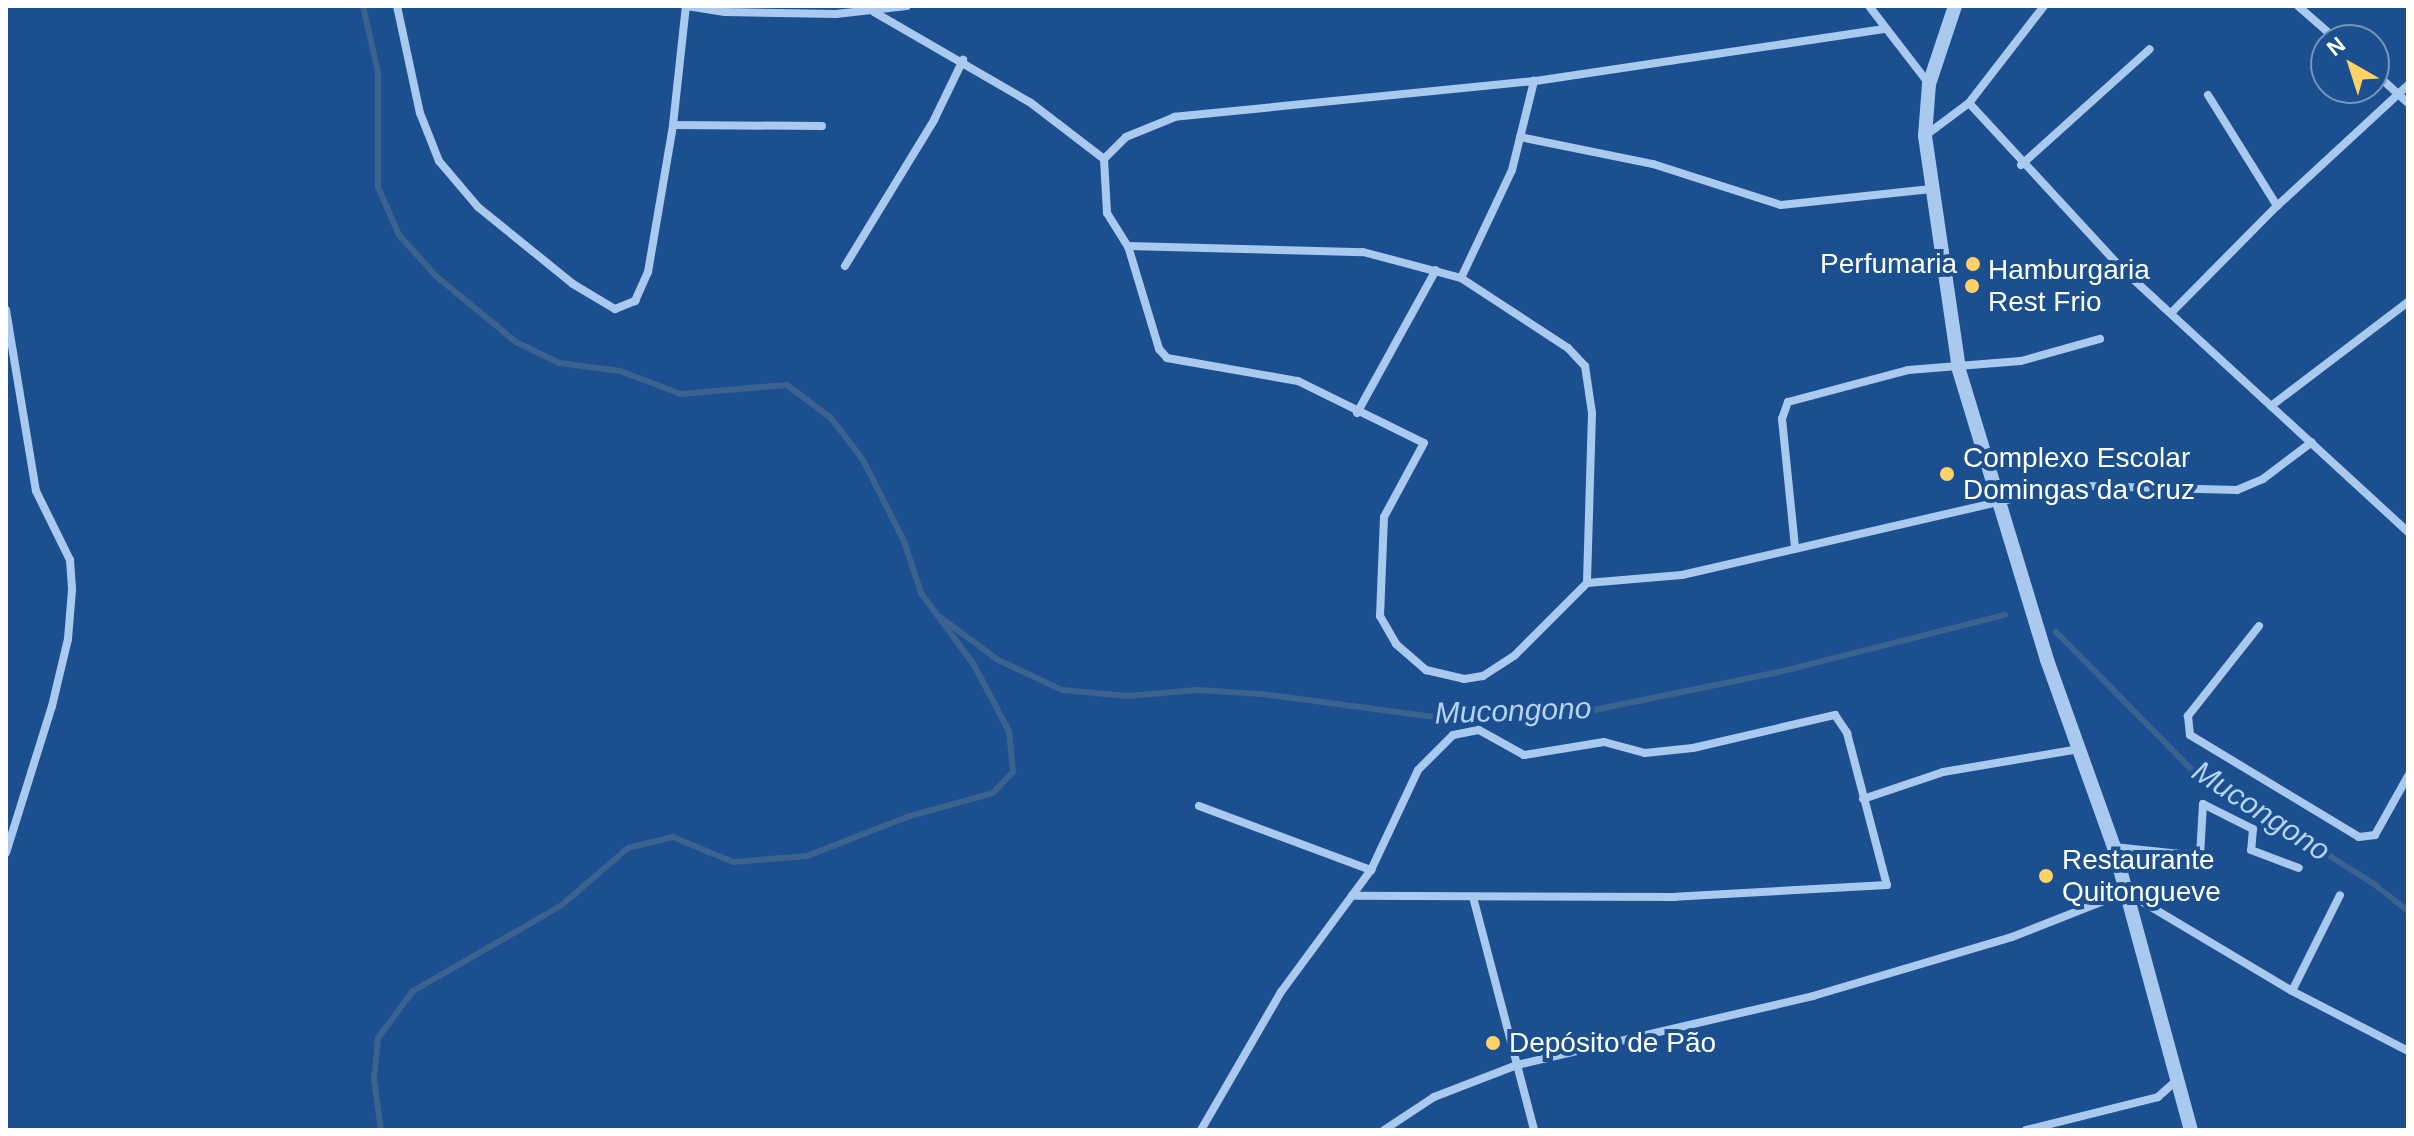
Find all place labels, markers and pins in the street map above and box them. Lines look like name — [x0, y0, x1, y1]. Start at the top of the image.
place label: Perfumaria — [1820, 247, 1957, 281]
place label: Hamburgaria Rest Frio — [1988, 253, 2150, 319]
marker: Perfumaria — [1964, 255, 1982, 273]
marker: Hamburgaria Rest Frio — [1963, 277, 1981, 295]
place label: Complexo Escolar Domingas da Cruz — [1963, 441, 2195, 507]
marker: Complexo Escolar Domingas da Cruz — [1938, 465, 1956, 483]
place label: Restaurante Quitongueve — [2062, 843, 2221, 909]
marker: Restaurante Quitongueve — [2037, 867, 2055, 885]
place label: Depósito de Pão — [1509, 1026, 1716, 1060]
marker: Depósito de Pão — [1484, 1034, 1502, 1052]

